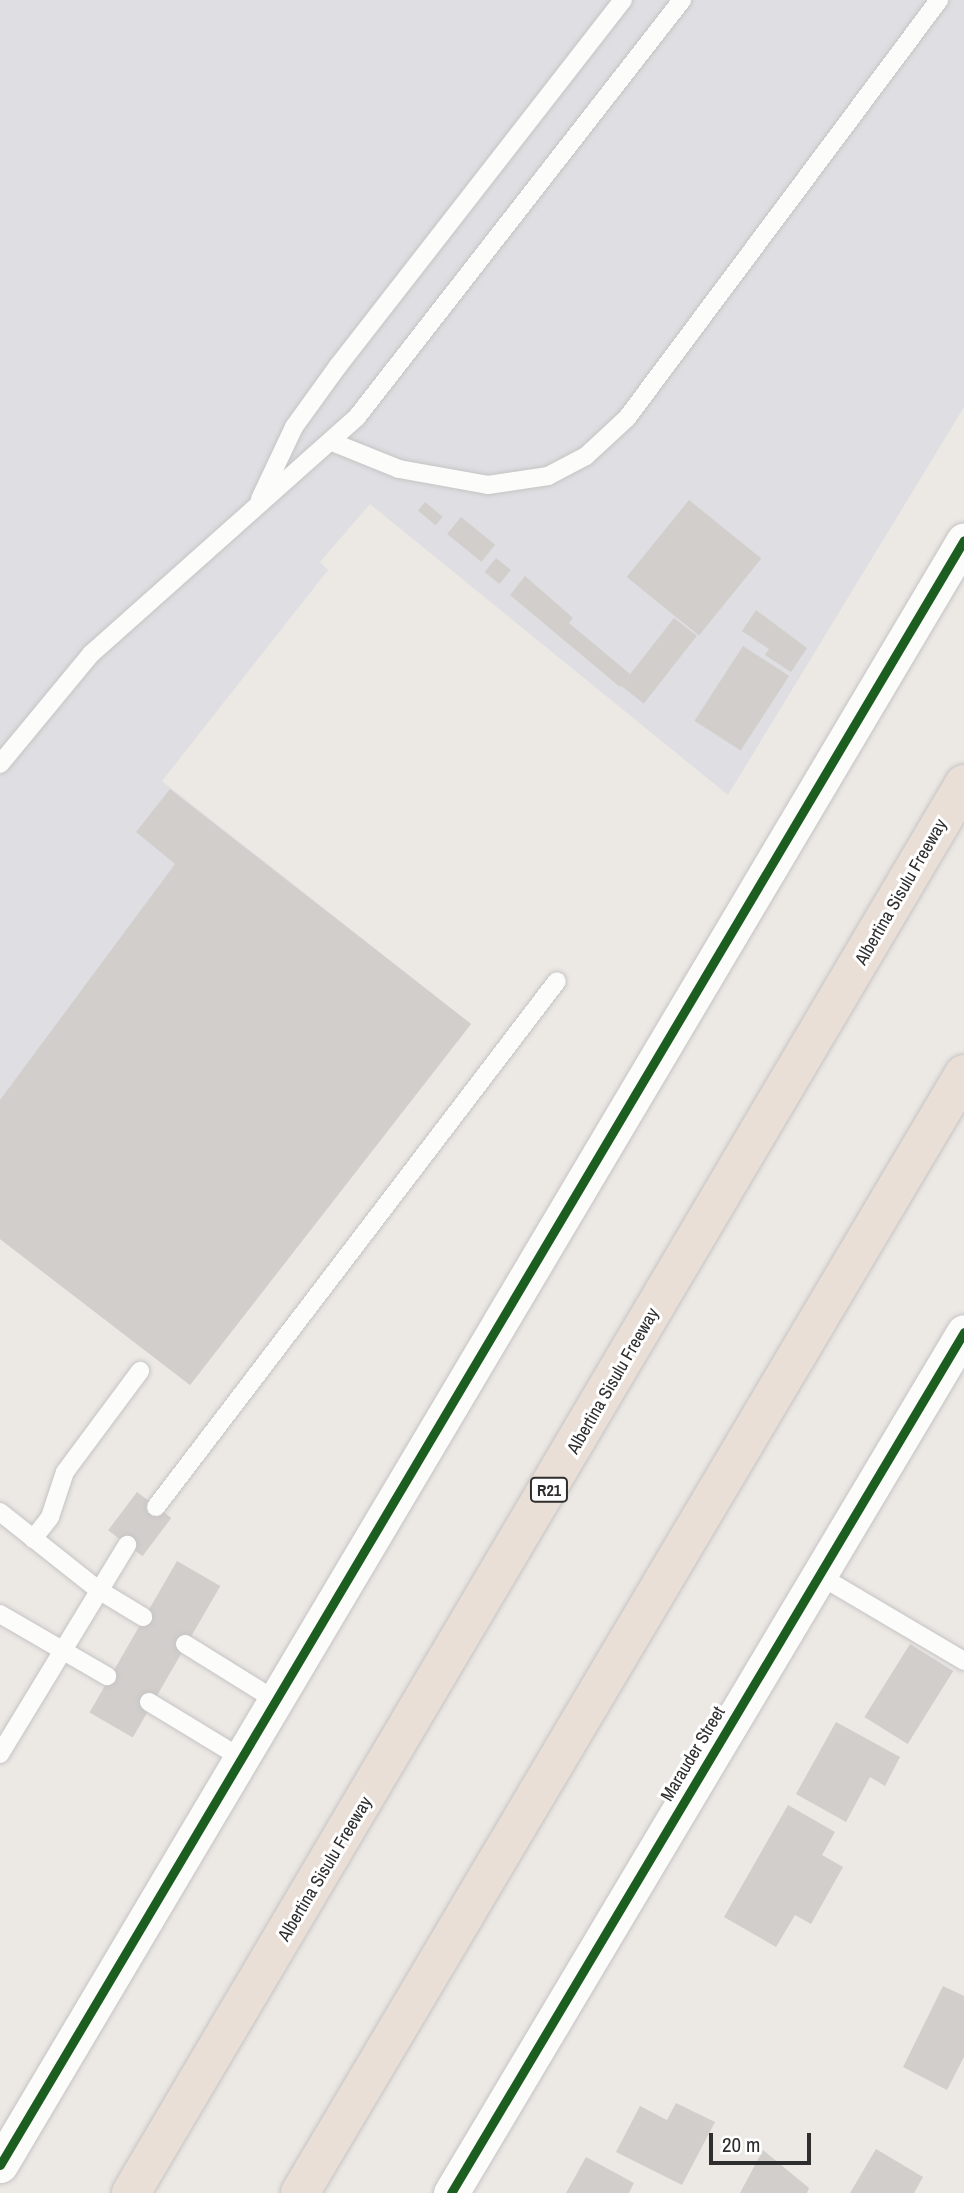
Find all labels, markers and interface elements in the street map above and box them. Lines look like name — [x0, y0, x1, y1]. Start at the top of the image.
street label: Albertina Sisulu Freeway — [850, 815, 952, 969]
street label: Albertina Sisulu Freeway — [562, 1304, 664, 1458]
road number: R21 — [530, 1478, 568, 1502]
street label: Marauder Street — [656, 1703, 730, 1805]
street label: Albertina Sisulu Freeway — [273, 1793, 377, 1945]
scale bar — [712, 2120, 814, 2164]
text: 20 m — [722, 2130, 760, 2159]

